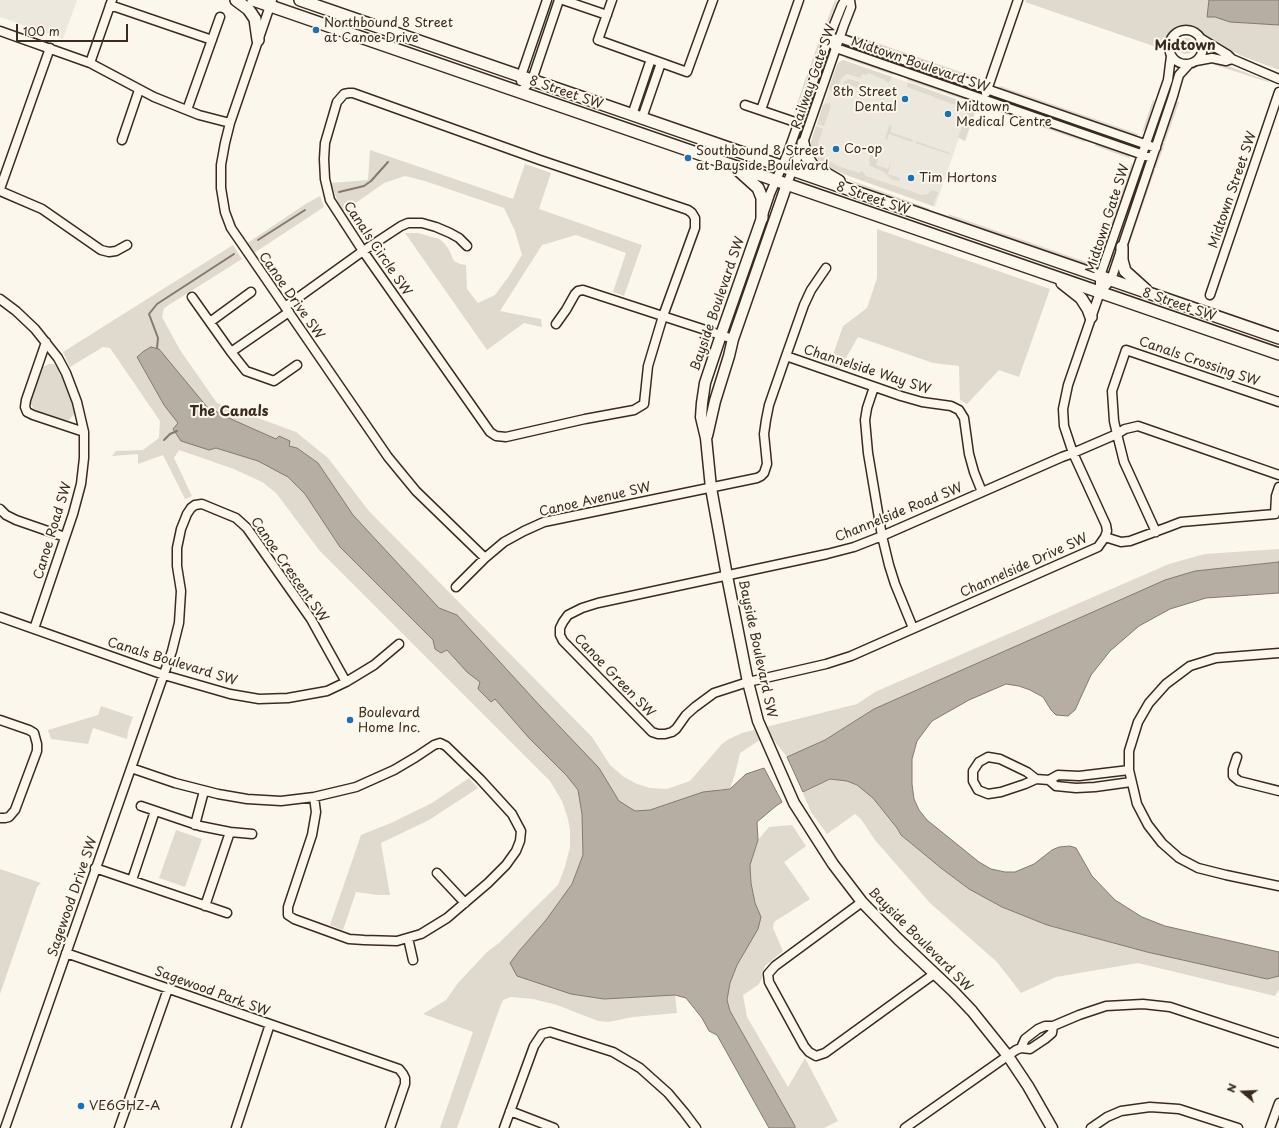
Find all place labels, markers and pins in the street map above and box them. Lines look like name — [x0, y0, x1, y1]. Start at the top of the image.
place label: Northbound 8 Street at Canoe Drive — [324, 15, 453, 46]
marker: Northbound 8 Street at Canoe Drive — [311, 25, 321, 35]
place label: 8th Street Dental — [833, 84, 897, 115]
marker: 8th Street Dental — [900, 94, 910, 104]
place label: Midtown Medical Centre — [956, 99, 1052, 130]
marker: Midtown Medical Centre — [943, 109, 953, 119]
place label: Co-op — [844, 141, 882, 157]
place label: Southbound 8 Street at Bayside Boulevard — [696, 143, 829, 174]
marker: Co-op — [831, 144, 841, 154]
marker: Southbound 8 Street at Bayside Boulevard — [683, 153, 693, 163]
place label: Tim Hortons — [919, 170, 997, 186]
marker: Tim Hortons — [906, 173, 916, 183]
place label: Boulevard Home Inc. — [358, 705, 420, 736]
marker: Boulevard Home Inc. — [345, 715, 355, 725]
place label: VE6GHZ-A — [89, 1098, 160, 1114]
marker: VE6GHZ-A — [76, 1101, 86, 1111]

